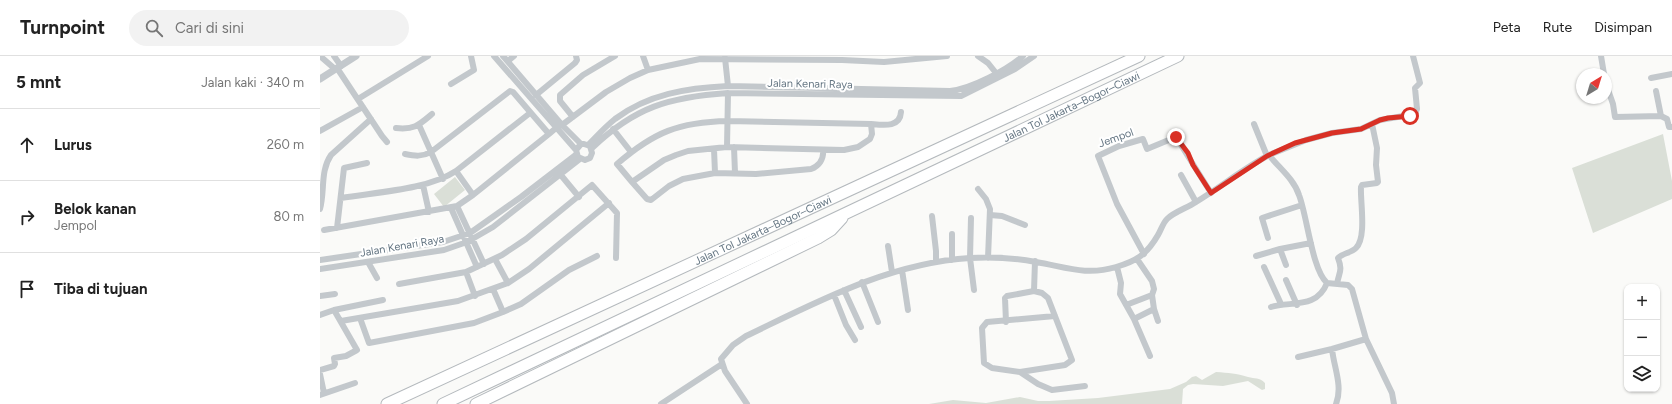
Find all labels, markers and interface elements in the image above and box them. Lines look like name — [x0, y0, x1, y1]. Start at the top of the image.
search box — [129, 10, 409, 46]
text: Turnpoint — [20, 16, 105, 39]
icon: search — [143, 17, 165, 39]
text: Cari di sini — [175, 19, 244, 37]
text: Peta — [1493, 19, 1521, 36]
text: Rute — [1543, 19, 1572, 36]
text: Disimpan — [1594, 19, 1652, 36]
north arrow — [1576, 68, 1612, 104]
street label: Jalan Tol Jakarta–Bogor–Ciawi — [1001, 69, 1142, 145]
text: 5 mnt — [16, 72, 61, 92]
text: Jalan kaki · 340 m — [201, 75, 304, 90]
street label: Jalan Kenari Raya — [767, 77, 853, 91]
route start — [1401, 107, 1419, 125]
street label: Jempol — [1097, 126, 1135, 150]
route end — [1167, 128, 1185, 146]
icon: ahead — [16, 134, 38, 156]
text: Lurus — [54, 136, 92, 154]
text: 260 m — [267, 137, 304, 152]
street label: Jalan Tol Jakarta–Bogor–Ciawi — [692, 193, 833, 267]
text: Belok kanan — [54, 200, 136, 218]
icon: right — [16, 206, 38, 228]
text: 80 m — [273, 209, 304, 224]
text: Jempol — [54, 218, 97, 233]
street label: Jalan Kenari Raya — [359, 232, 445, 260]
icon: arrive — [16, 278, 38, 300]
text: Tiba di tujuan — [54, 280, 148, 298]
map controls — [1624, 284, 1660, 392]
button: + — [1624, 284, 1660, 320]
button: − — [1624, 320, 1660, 356]
button: layers — [1624, 356, 1660, 392]

